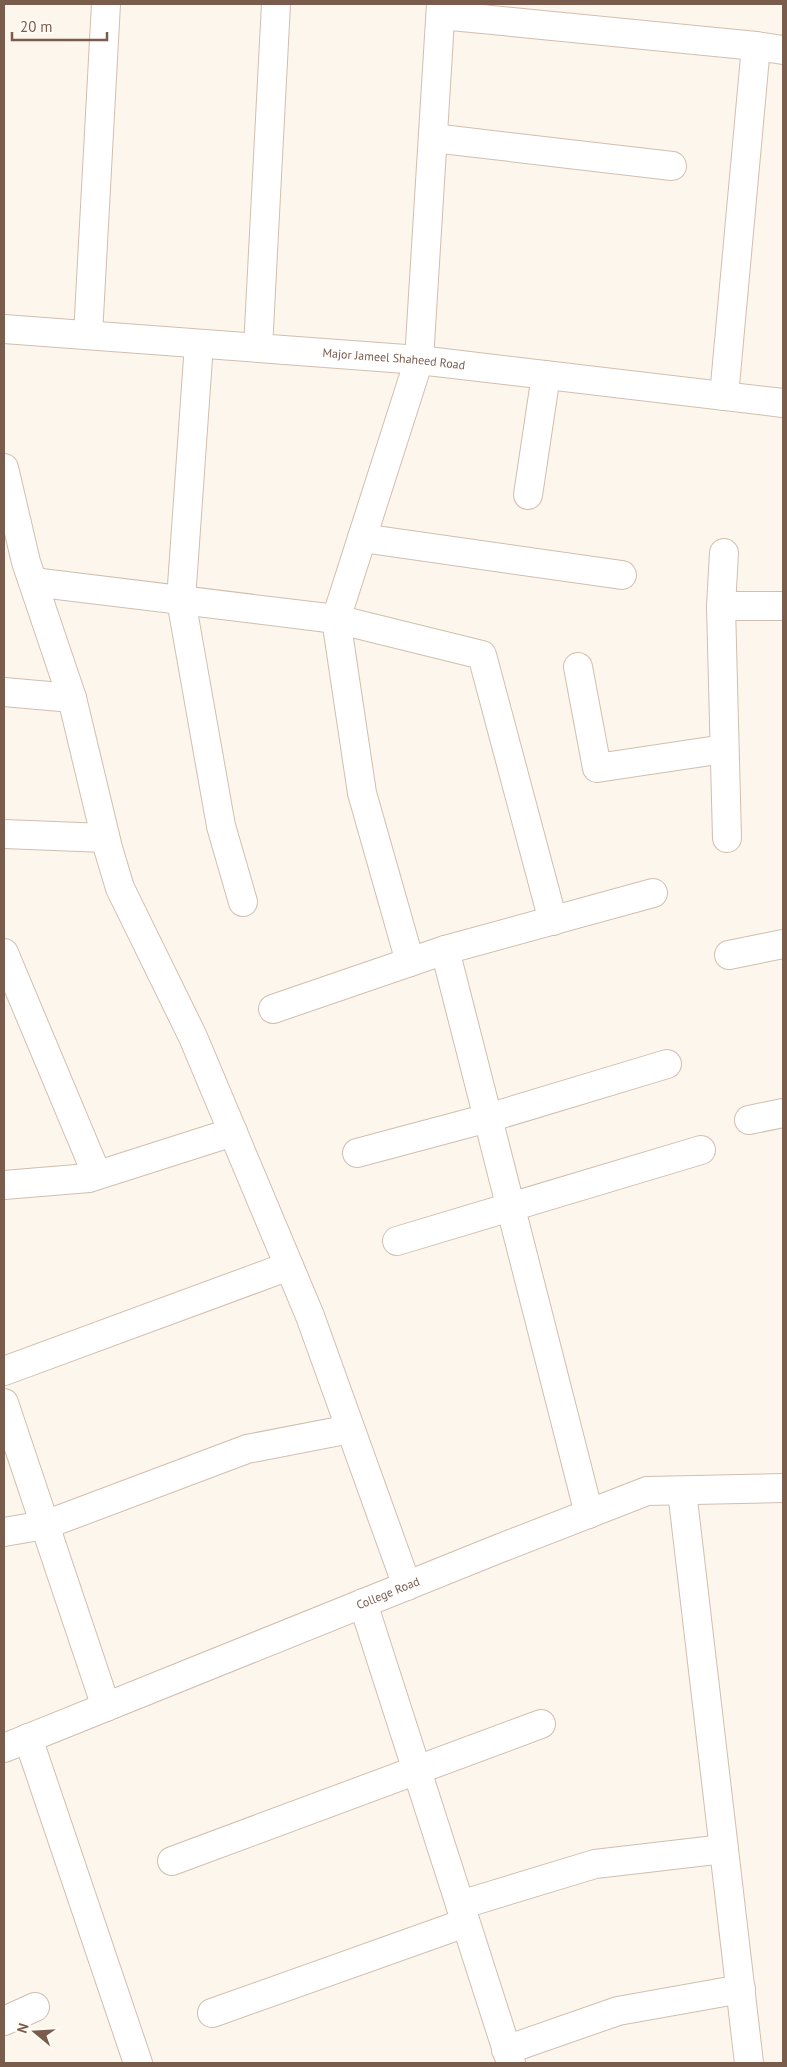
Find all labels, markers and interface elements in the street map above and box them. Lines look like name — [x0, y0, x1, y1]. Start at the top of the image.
scale bar — [12, 10, 108, 42]
text: 20 m — [20, 17, 53, 36]
street label: Major Jameel Shaheed Road — [322, 345, 466, 372]
street label: College Road — [354, 1573, 422, 1612]
north arrow — [10, 2007, 60, 2057]
text: N — [13, 2021, 33, 2035]

